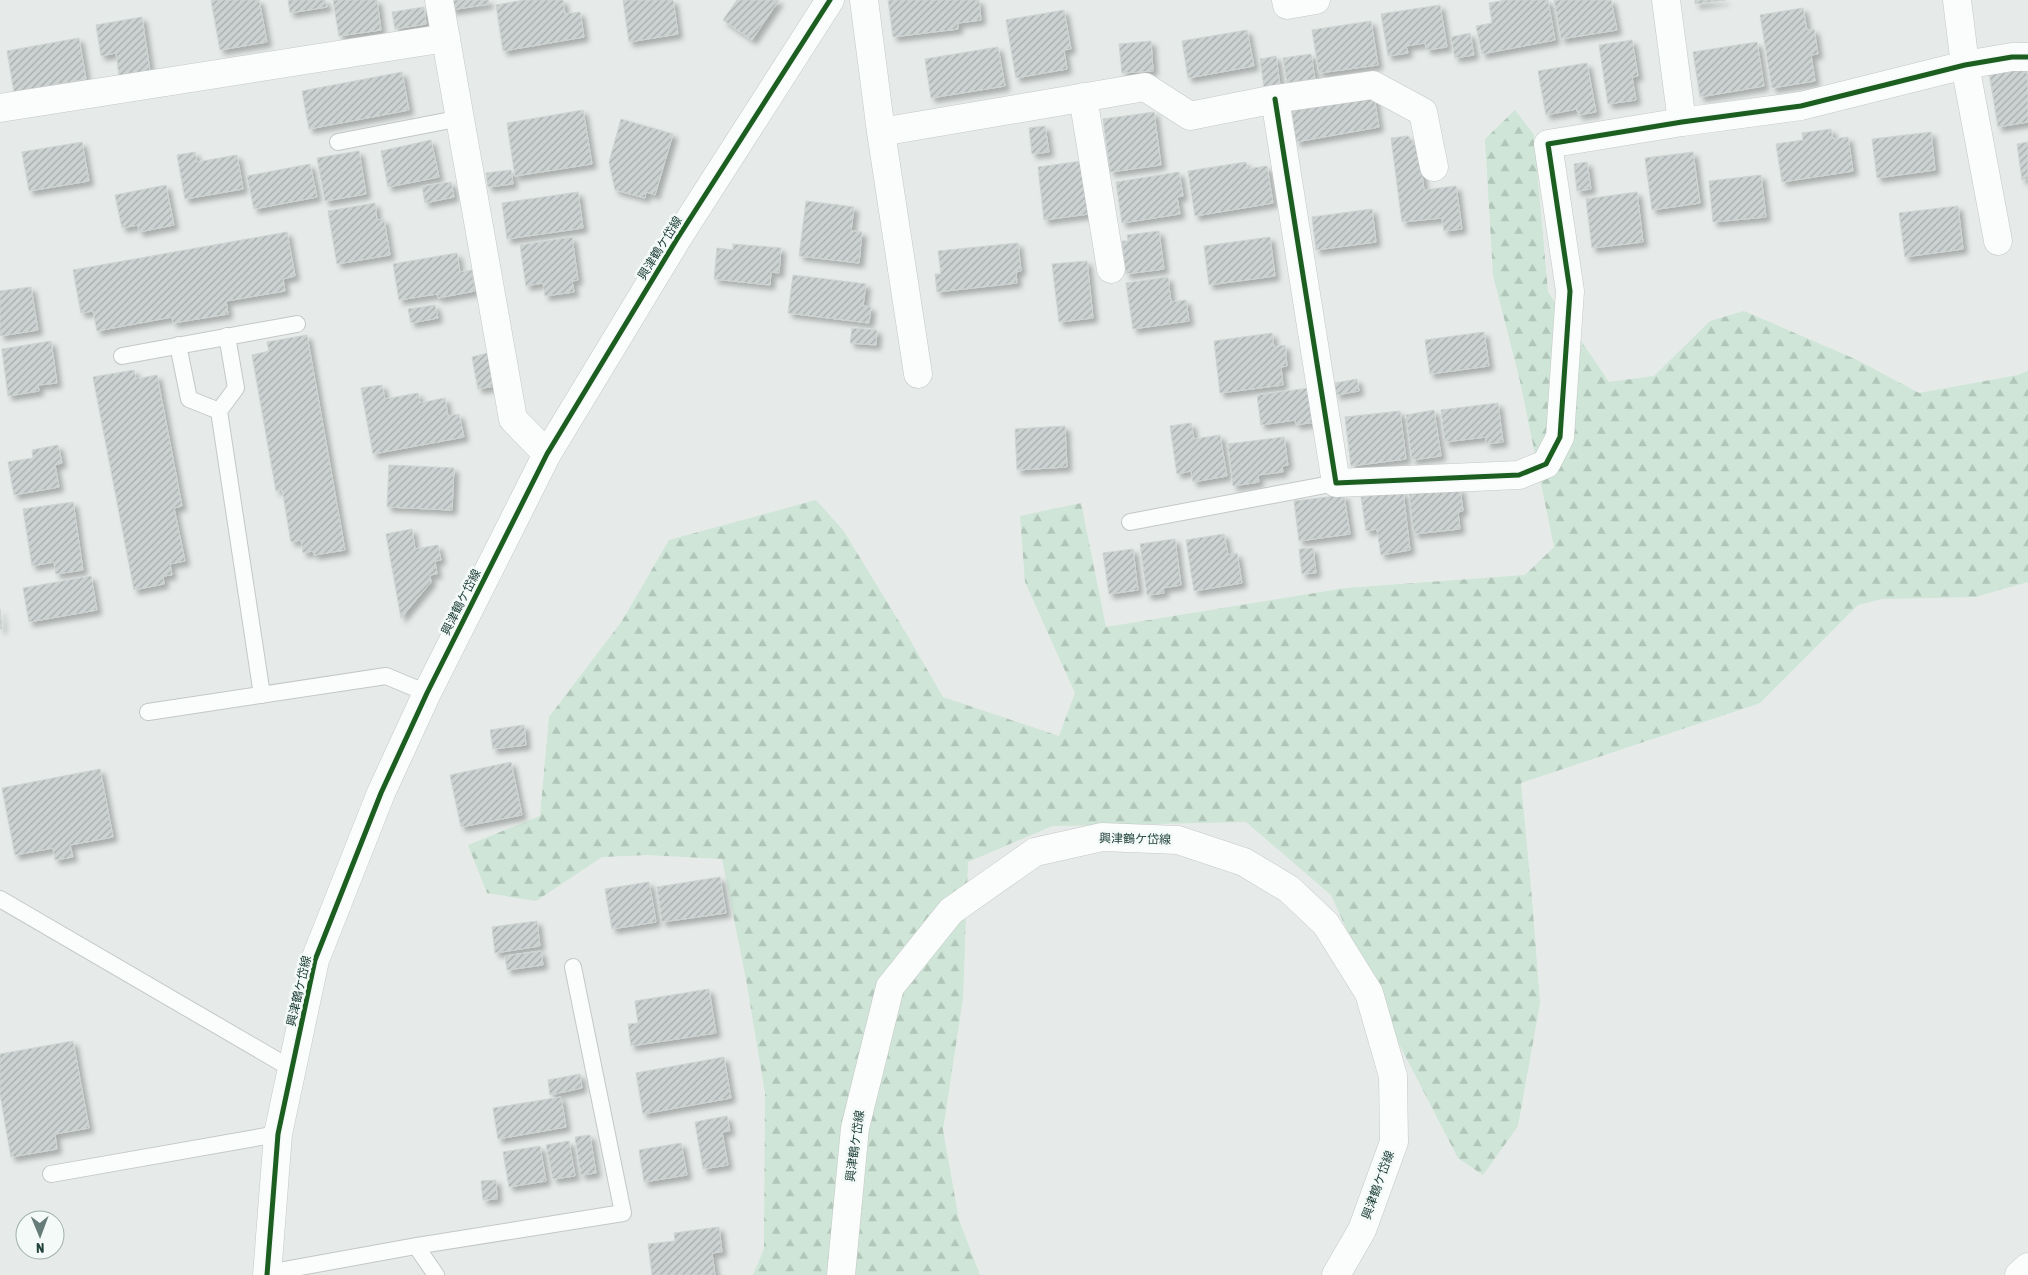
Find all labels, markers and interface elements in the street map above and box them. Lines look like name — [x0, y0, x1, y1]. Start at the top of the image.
street label: 興津鶴ケ岱線 — [635, 214, 685, 282]
street label: 興津鶴ケ岱線 — [438, 567, 484, 637]
street label: 興津鶴ケ岱線 — [1099, 831, 1171, 847]
street label: 興津鶴ケ岱線 — [284, 954, 314, 1028]
street label: 興津鶴ケ岱線 — [843, 1109, 867, 1183]
street label: 興津鶴ケ岱線 — [1359, 1149, 1397, 1221]
north arrow — [15, 1210, 65, 1260]
text: N — [36, 1240, 44, 1256]

